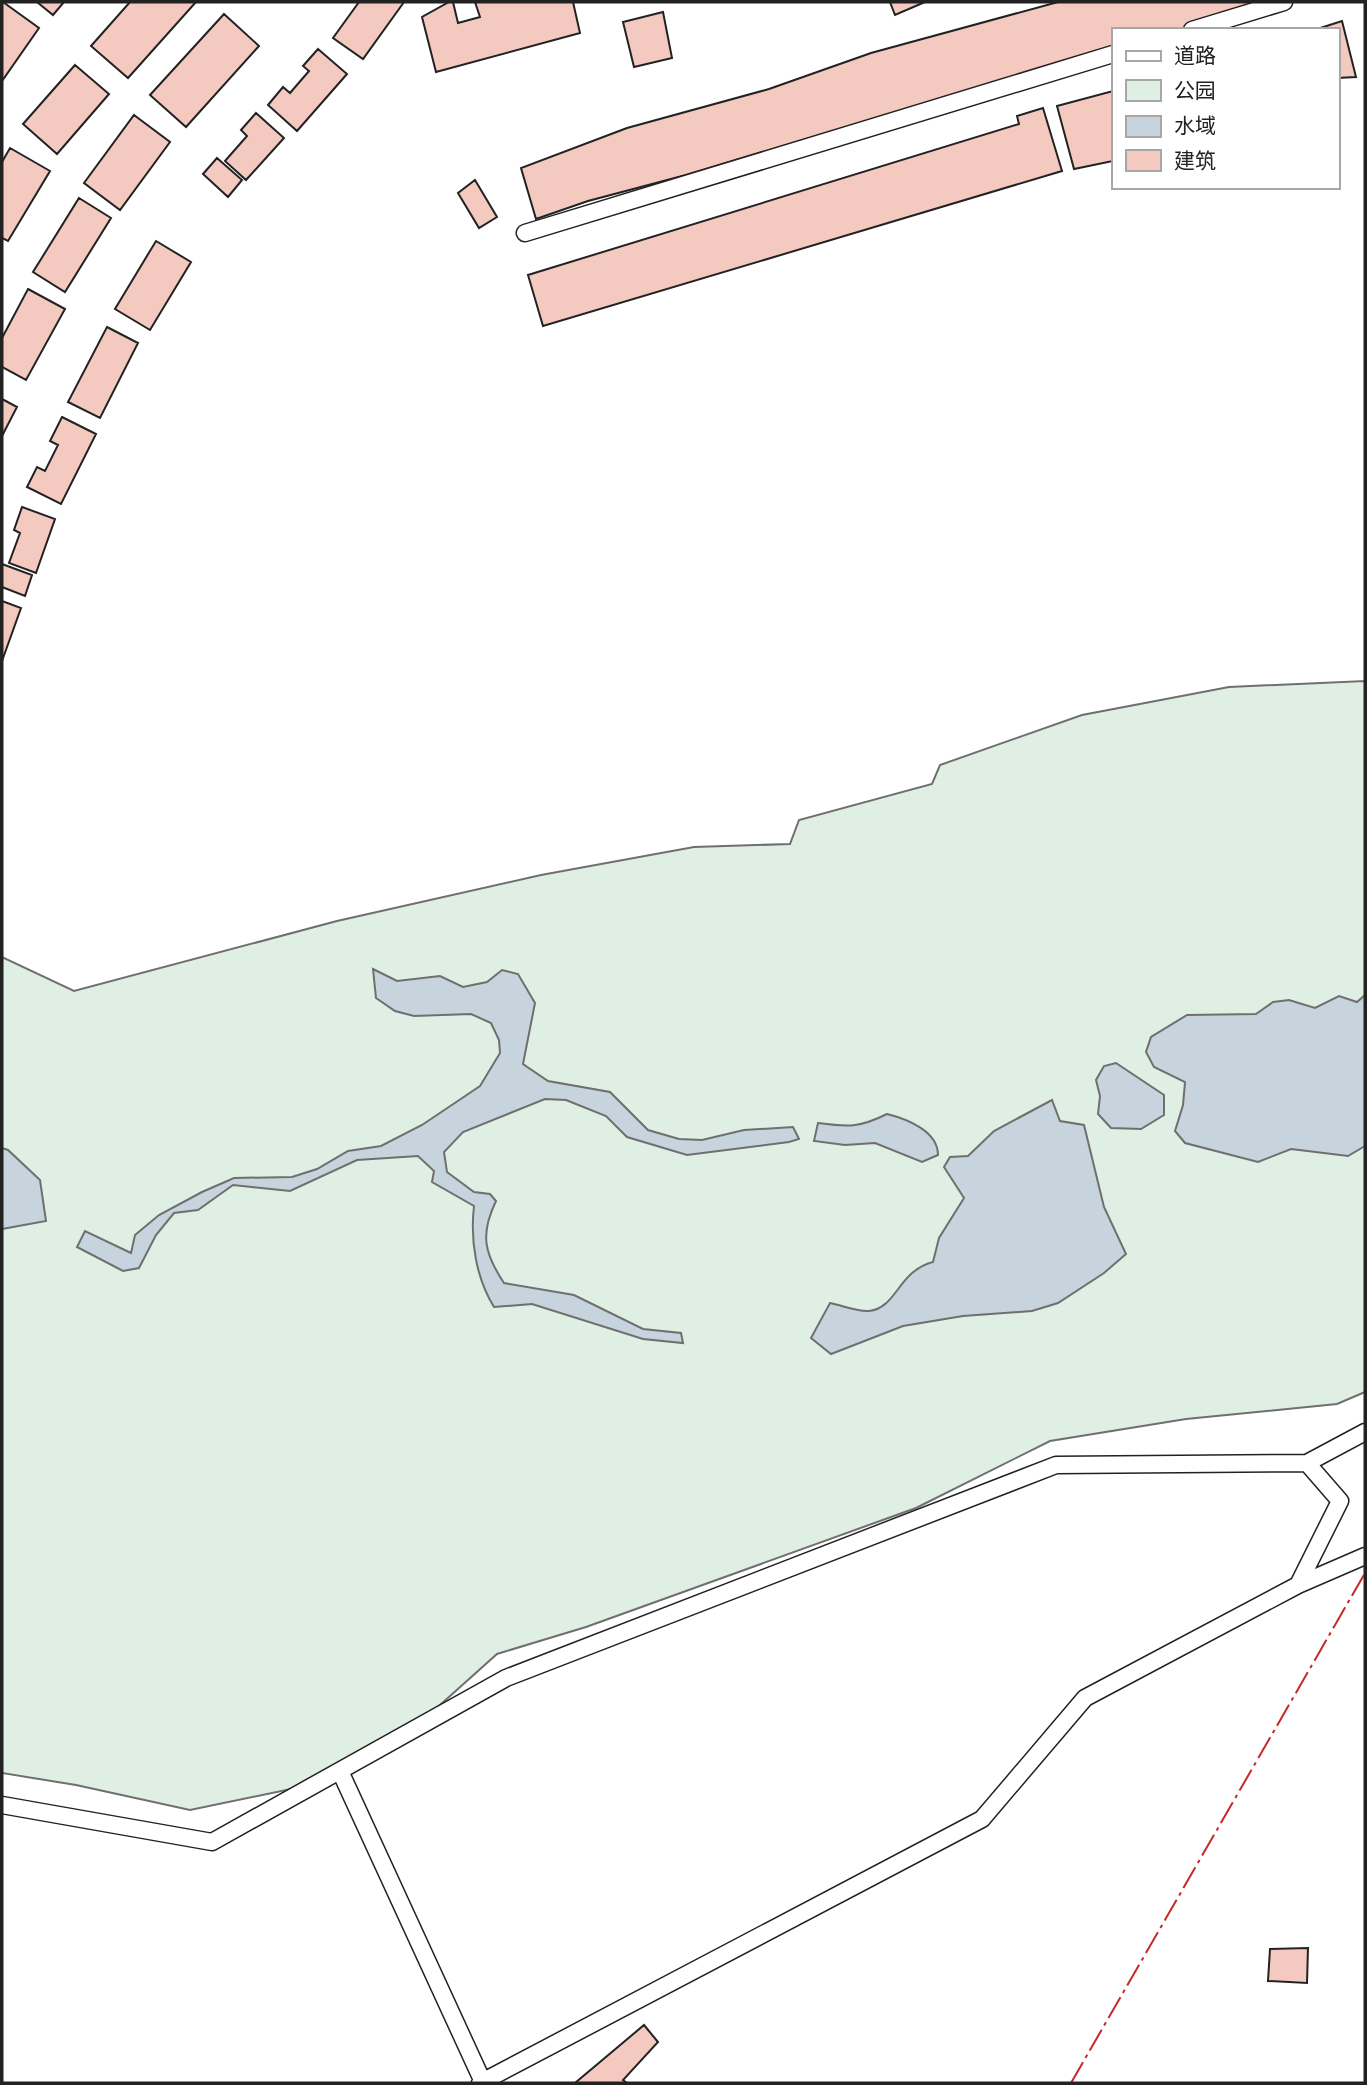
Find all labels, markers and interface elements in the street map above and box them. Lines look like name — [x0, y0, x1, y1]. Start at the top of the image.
legend — [1112, 28, 1339, 189]
text: 道路 — [1174, 44, 1216, 69]
text: 公园 — [1174, 79, 1216, 104]
text: 水域 — [1174, 114, 1216, 139]
text: 建筑 — [1174, 149, 1216, 174]

